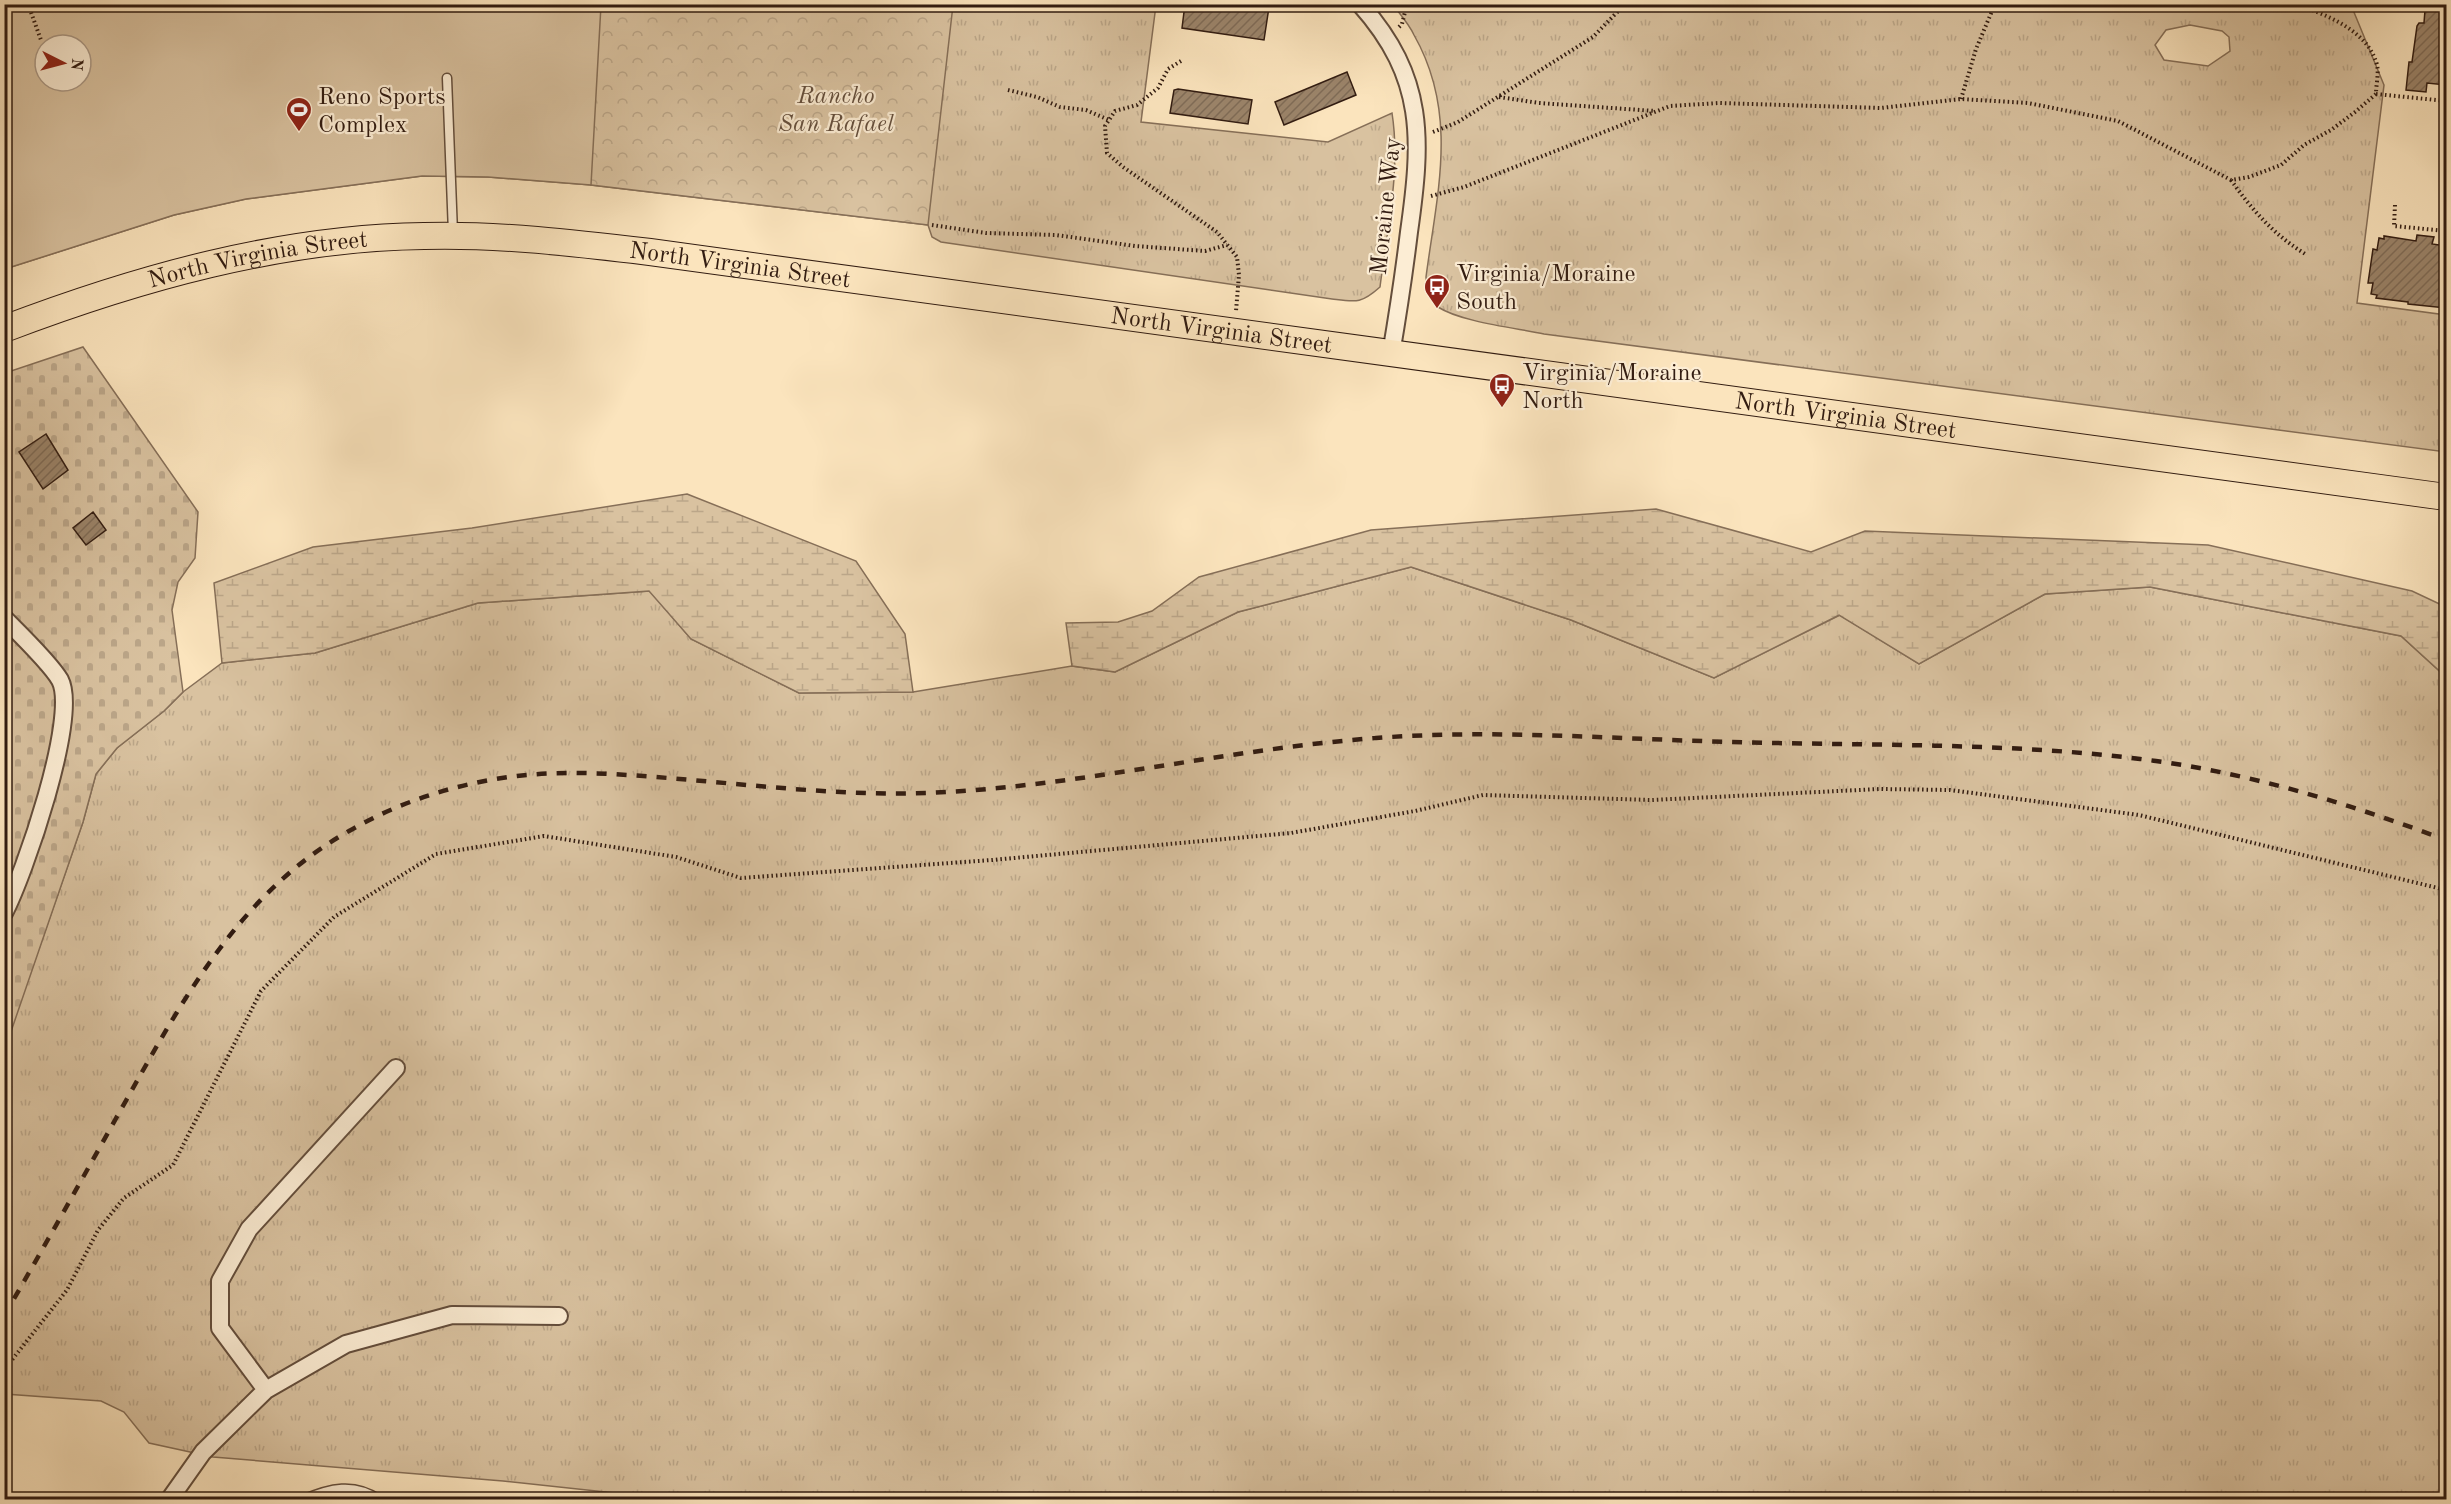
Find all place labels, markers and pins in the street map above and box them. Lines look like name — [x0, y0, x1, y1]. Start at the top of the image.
place label: Reno Sports Complex — [318, 86, 446, 138]
sports icon: Reno Sports Complex — [284, 95, 314, 133]
place label: Virginia/Moraine South — [1456, 263, 1636, 315]
bus stop icon: Virginia/Moraine South — [1422, 272, 1452, 310]
place label: Virginia/Moraine North — [1522, 362, 1702, 414]
bus stop icon: Virginia/Moraine North — [1487, 371, 1517, 409]

